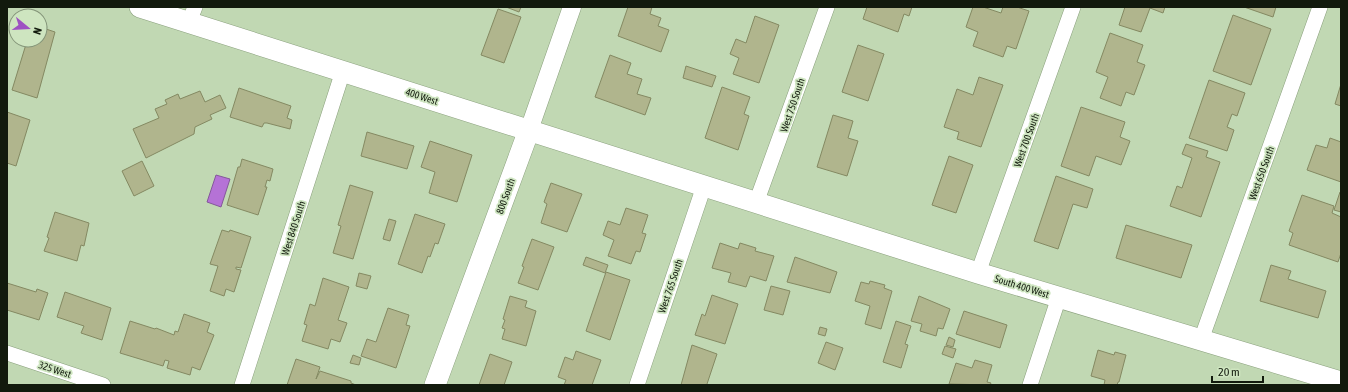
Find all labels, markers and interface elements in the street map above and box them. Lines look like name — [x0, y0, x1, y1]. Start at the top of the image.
north arrow — [8, 8, 48, 48]
text: N — [31, 26, 44, 36]
street label: West 750 South — [778, 77, 807, 134]
street label: 400 West — [404, 86, 440, 107]
street label: West 700 South — [1012, 112, 1041, 168]
street label: West 650 South — [1247, 145, 1276, 201]
street label: 800 South — [494, 177, 517, 215]
street label: West 840 South — [280, 200, 307, 257]
street label: West 765 South — [656, 258, 685, 315]
street label: South 400 West — [993, 273, 1050, 300]
scale bar — [1212, 358, 1263, 384]
street label: 325 West — [37, 359, 73, 380]
text: 20 m — [1218, 365, 1240, 379]

